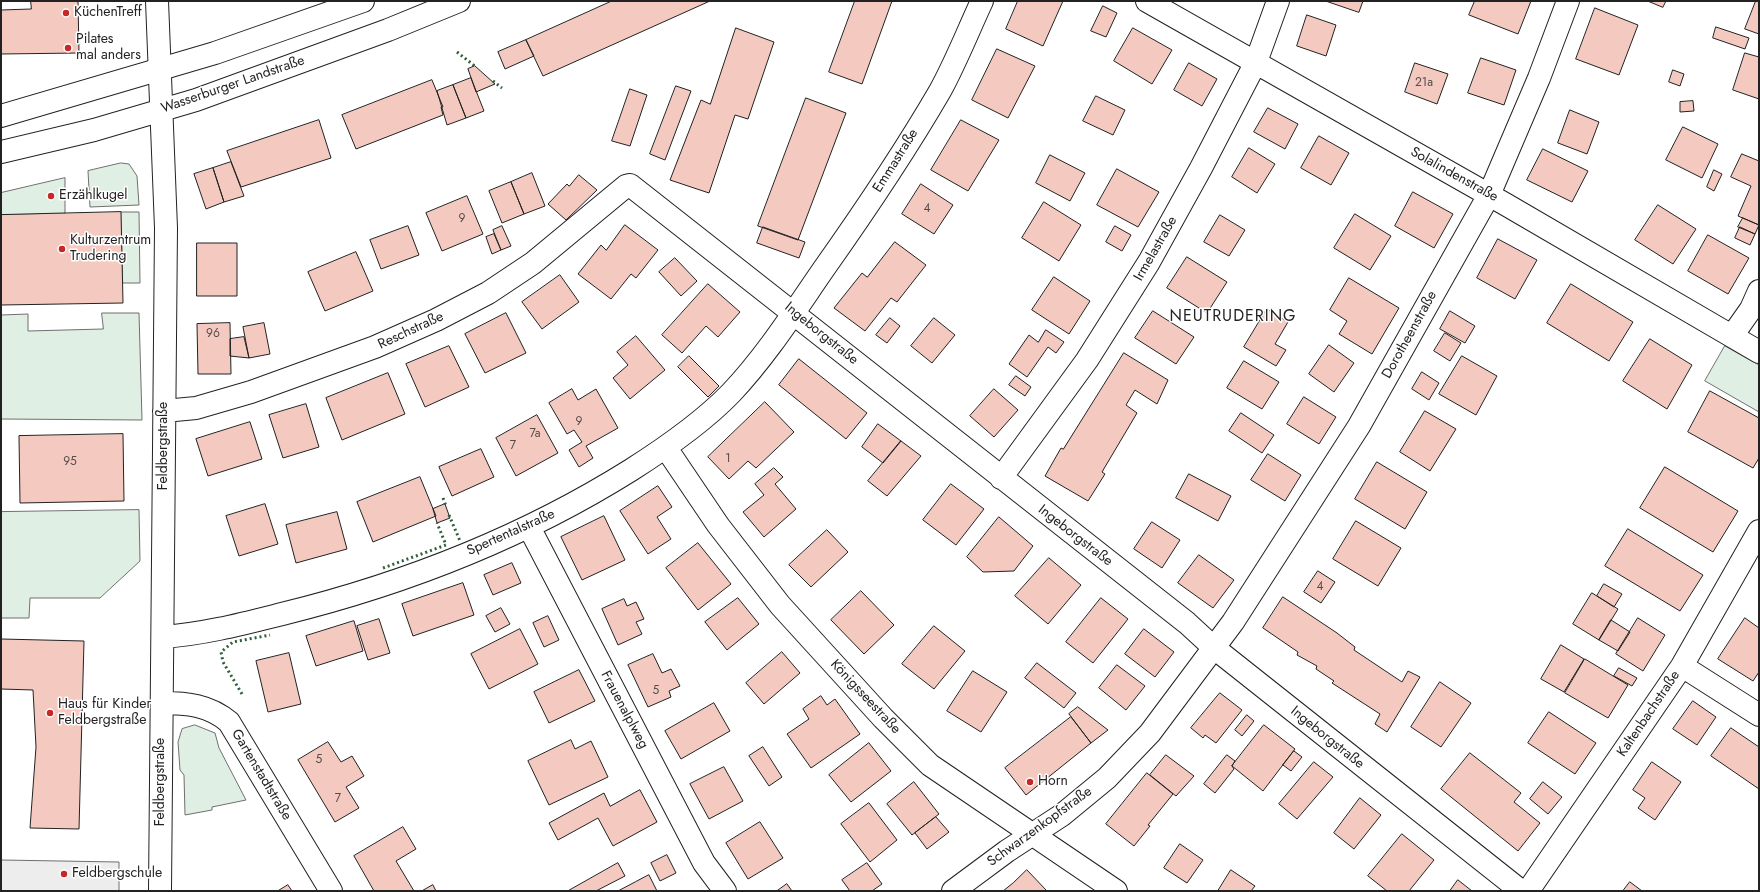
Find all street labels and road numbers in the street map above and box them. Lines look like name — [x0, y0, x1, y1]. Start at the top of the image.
street label: Wasserburger Landstraße — [159, 53, 307, 117]
street label: Emmastraße — [870, 126, 922, 196]
street label: Solalindenstraße — [1407, 144, 1501, 206]
street label: Irmelastraße — [1131, 214, 1181, 284]
street label: Dorotheenstraße — [1379, 288, 1441, 382]
street label: Ingeborgstraße — [781, 299, 861, 369]
street label: Reschstraße — [376, 309, 446, 353]
street label: Feldbergstraße — [156, 402, 172, 490]
street label: Ingeborgstraße — [1034, 502, 1116, 570]
street label: Spertentalstraße — [464, 506, 558, 560]
street label: Königsseestraße — [826, 656, 904, 738]
street label: Frauenalplweg — [596, 668, 652, 752]
street label: Kaltenbachstraße — [1614, 668, 1684, 760]
street label: Ingeborgstraße — [1287, 703, 1367, 773]
street label: Gartenstadtstraße — [227, 727, 295, 823]
street label: Feldbergstraße — [153, 738, 169, 826]
street label: Schwarzenkopfstraße — [984, 783, 1096, 871]

